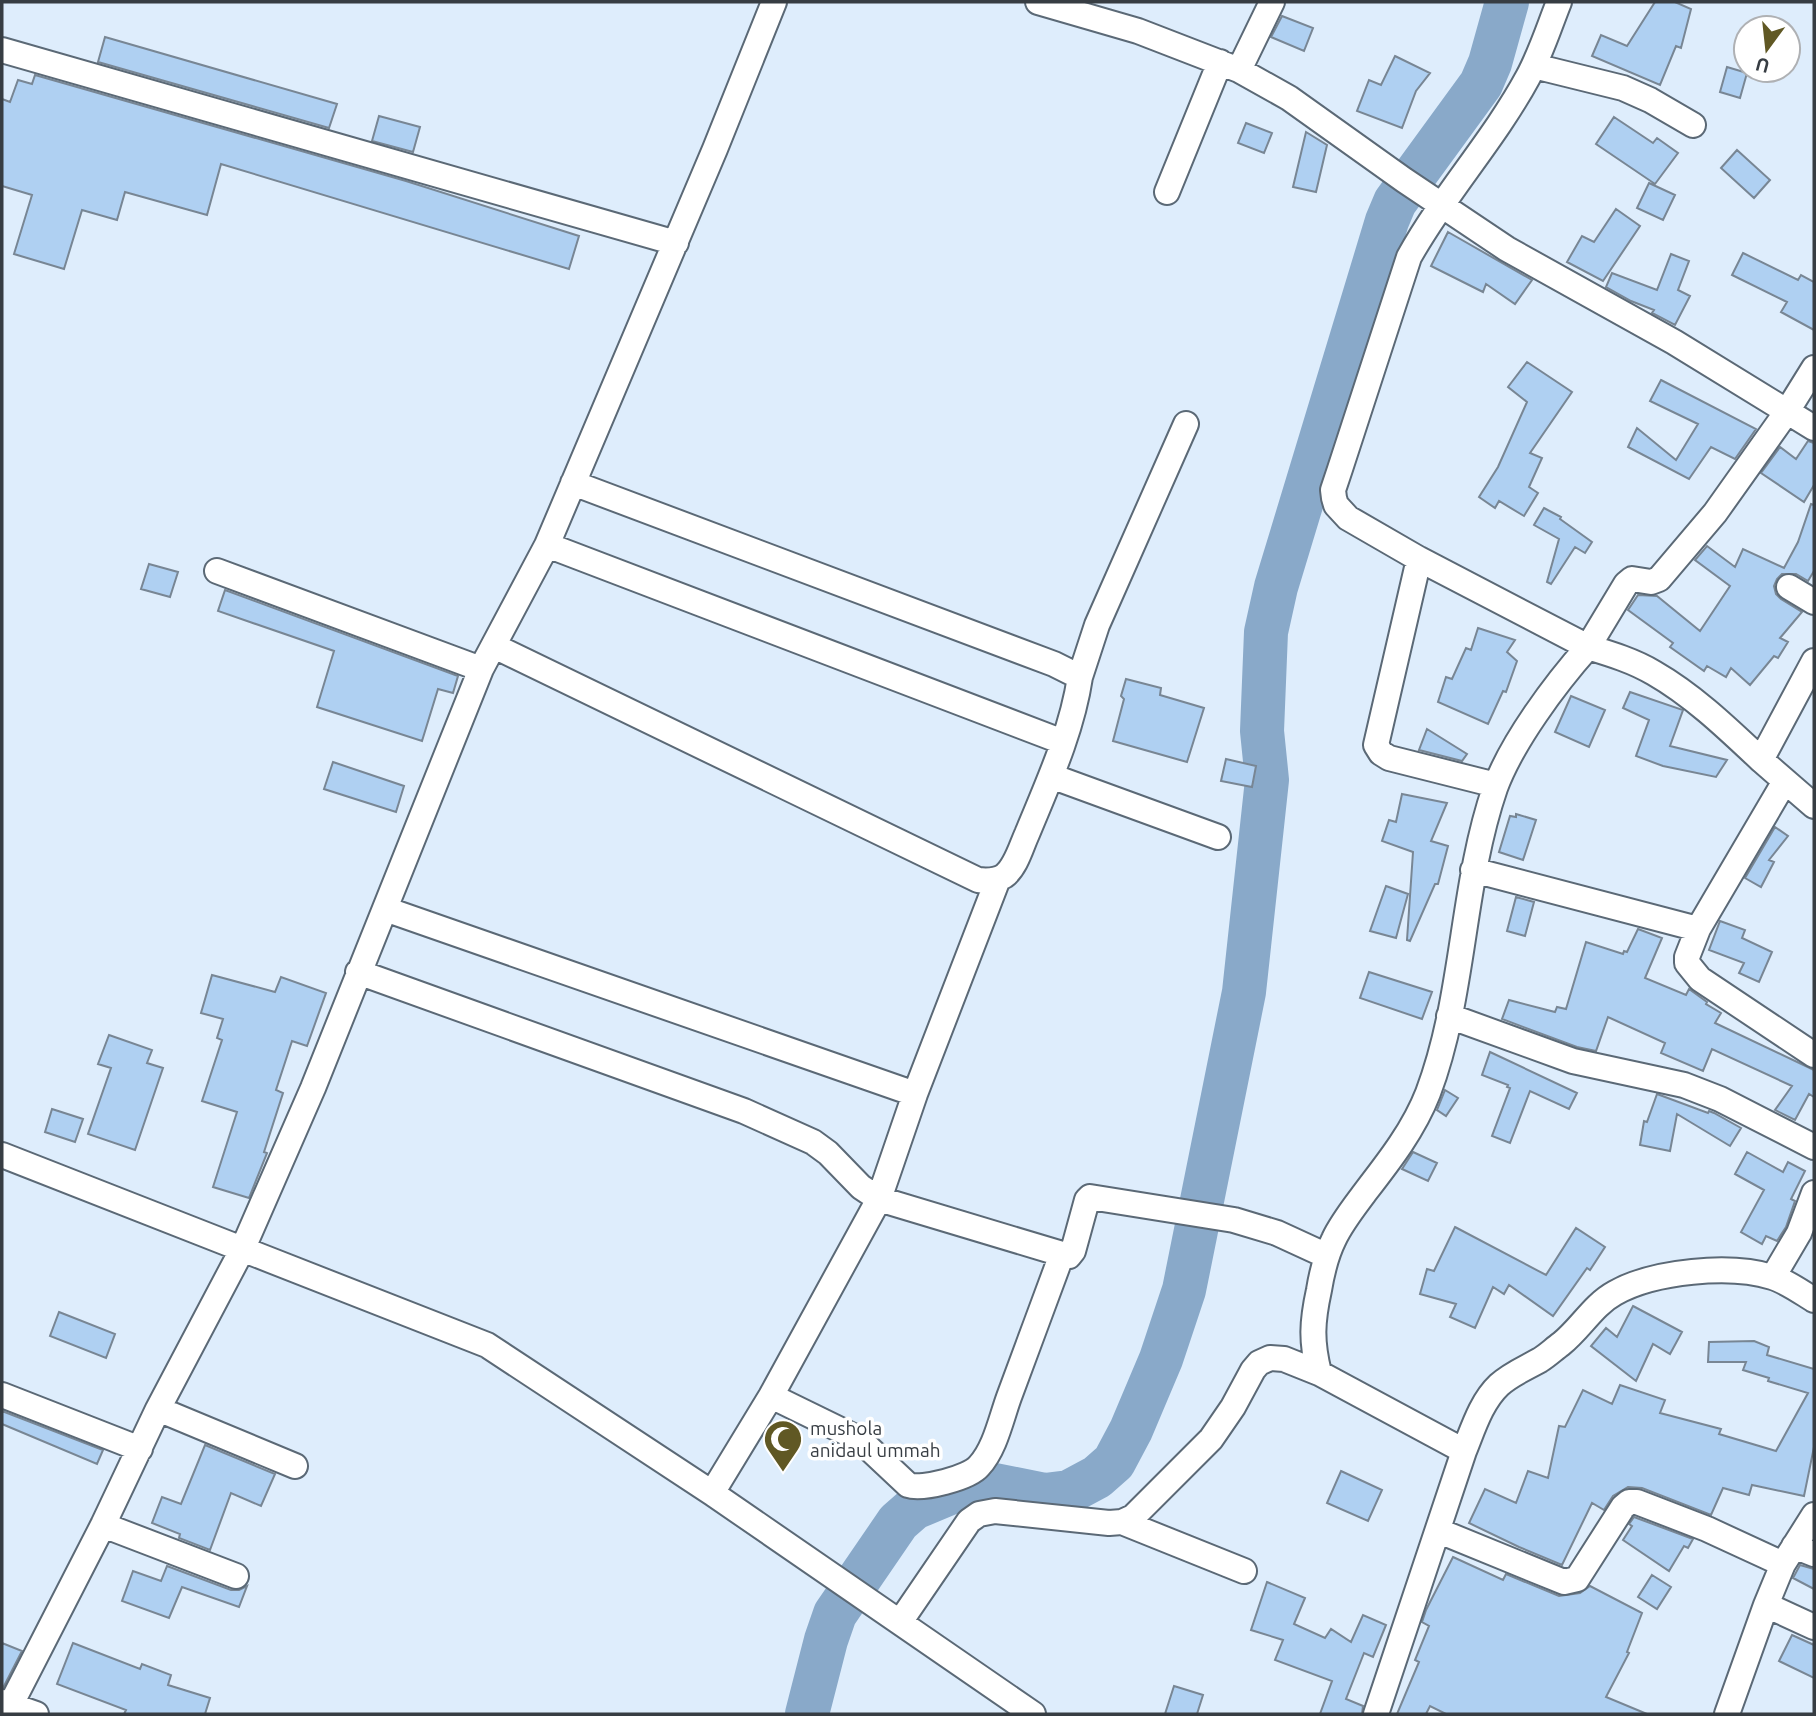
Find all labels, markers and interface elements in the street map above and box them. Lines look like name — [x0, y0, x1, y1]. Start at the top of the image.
north arrow — [1732, 14, 1802, 84]
text: U — [1753, 53, 1772, 78]
place label: mushola anidaul ummah — [810, 1417, 941, 1461]
mosque icon: mushola anidaul ummah — [762, 1418, 804, 1473]

